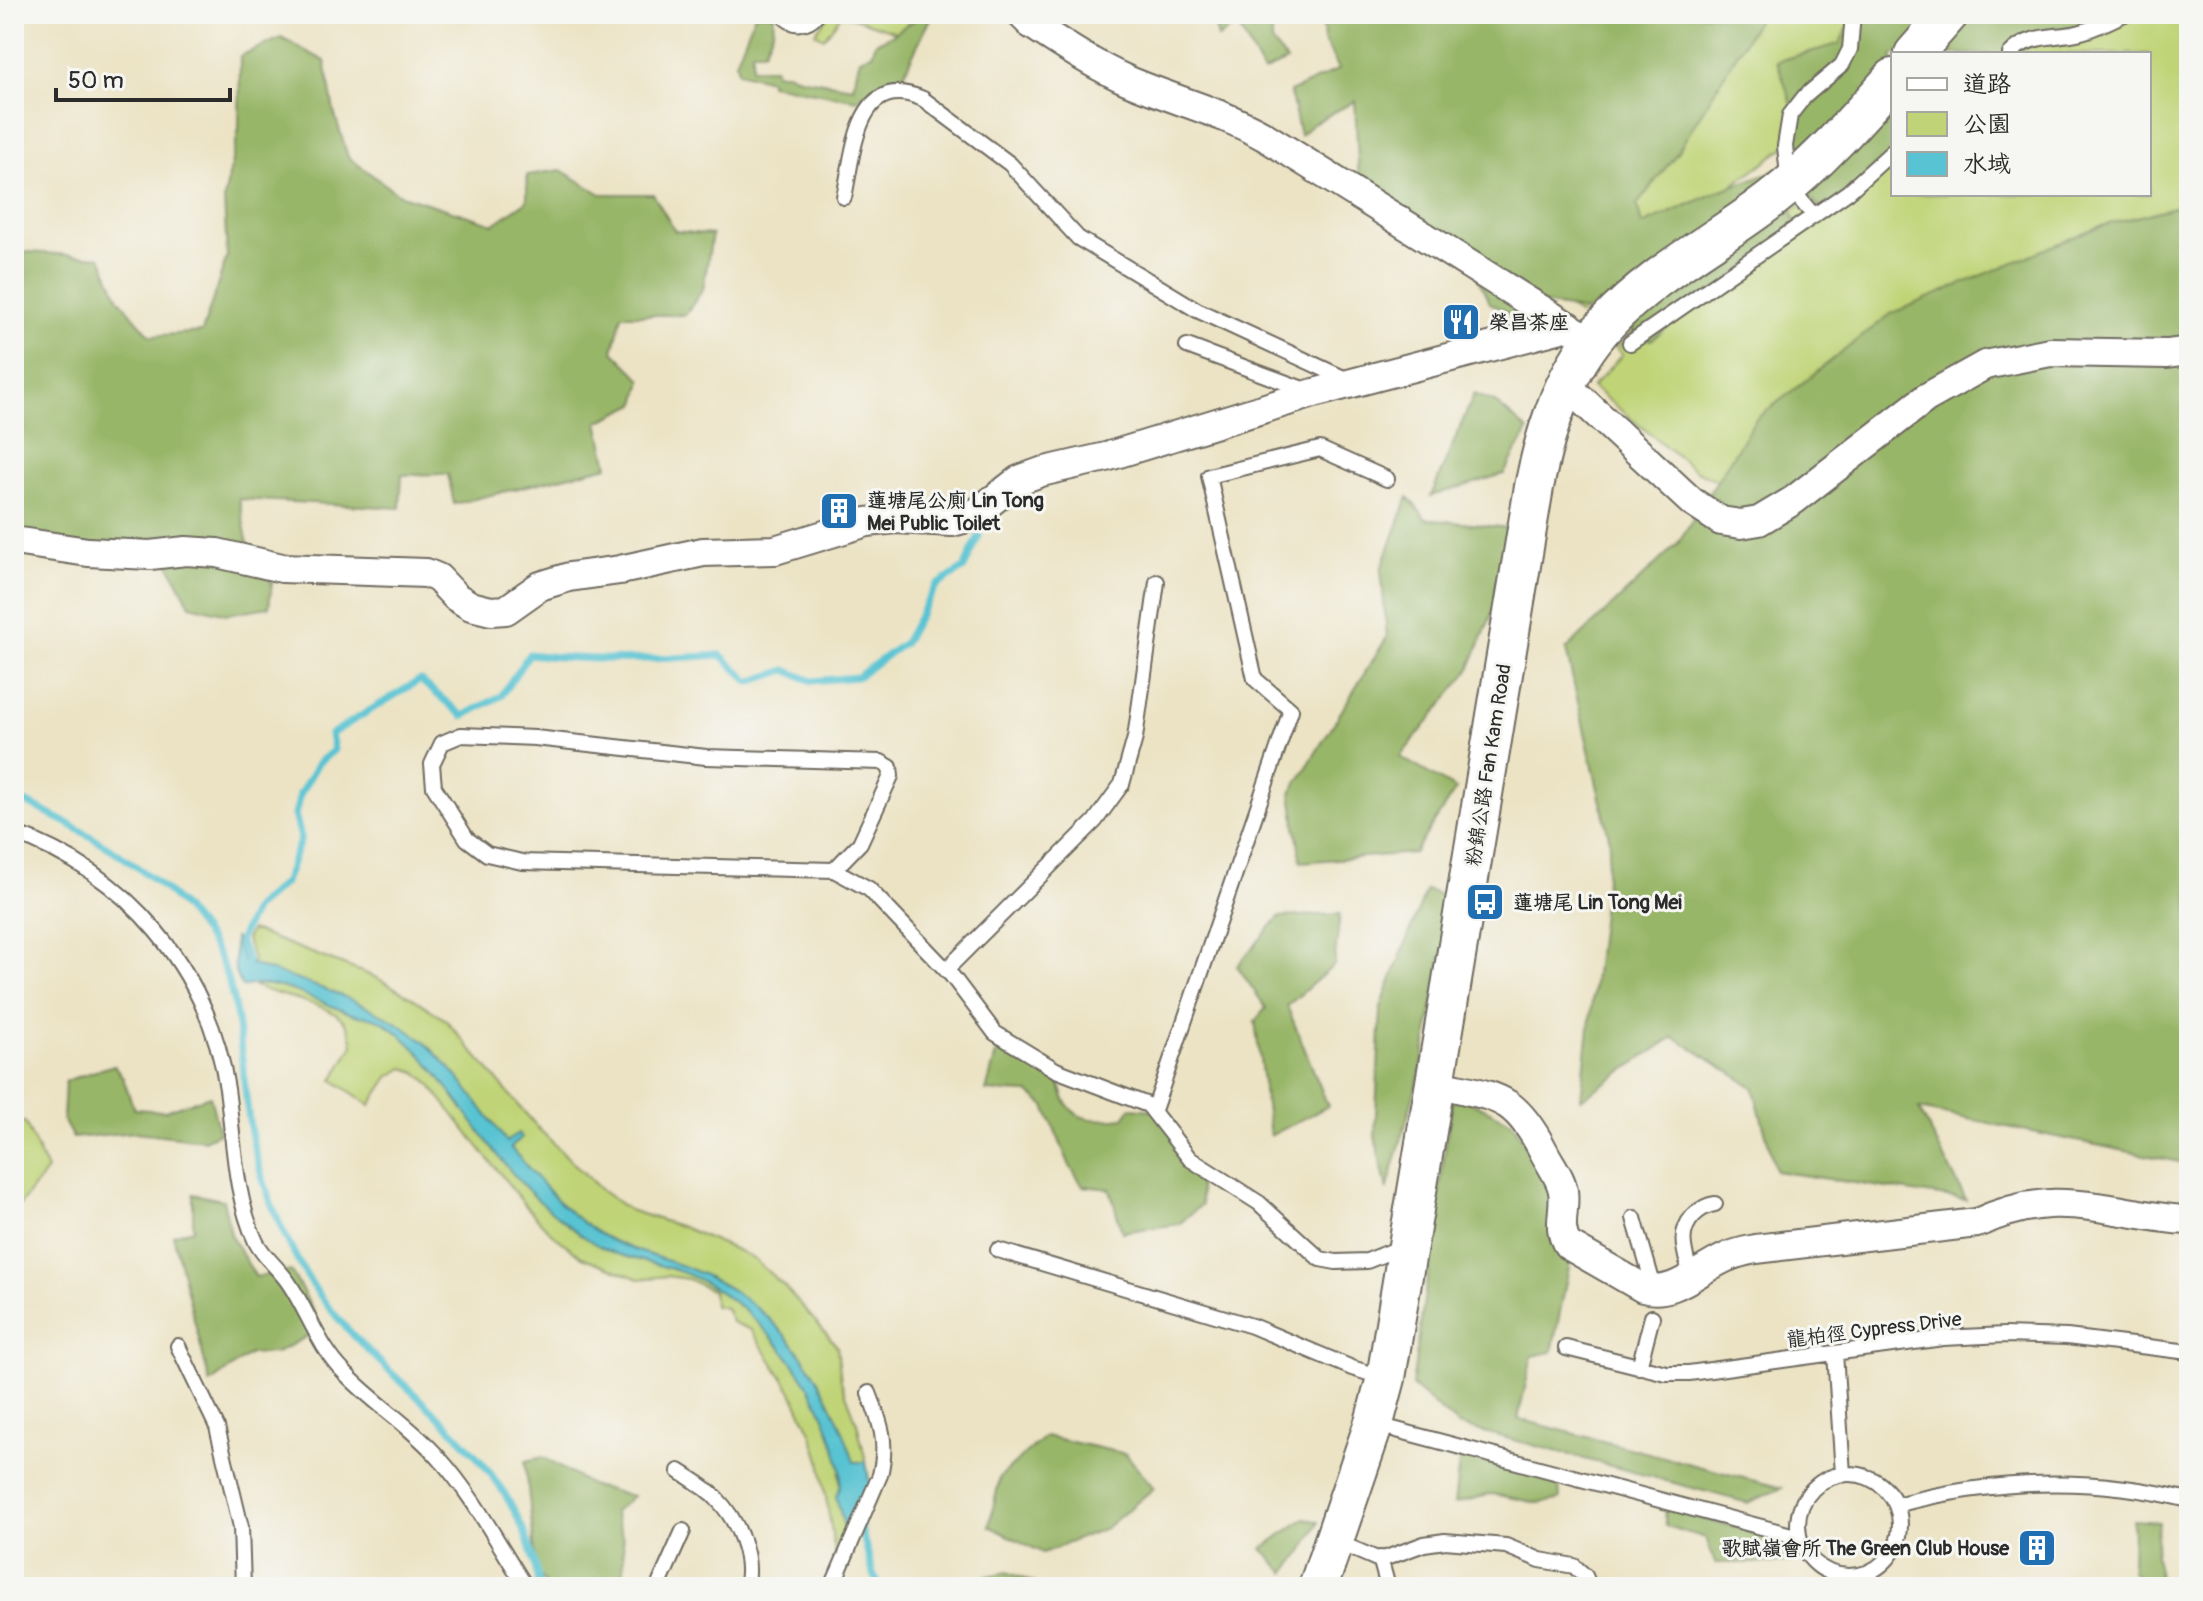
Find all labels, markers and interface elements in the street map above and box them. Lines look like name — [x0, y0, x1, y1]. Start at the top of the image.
scale bar — [56, 52, 230, 102]
legend — [1891, 52, 2151, 196]
text: 50 m — [68, 66, 124, 95]
text: 道路 — [1963, 70, 2011, 99]
text: 公園 — [1963, 110, 2011, 139]
text: 水域 — [1963, 150, 2011, 179]
restaurant icon: 榮昌茶座 — [1440, 301, 1482, 343]
place label: 榮昌茶座 — [1489, 310, 1569, 335]
place label: 蓮塘尾公廁 Lin Tong Mei Public Toilet — [867, 488, 1044, 536]
building icon: 蓮塘尾公廁 Lin Tong Mei Public Toilet — [818, 490, 860, 532]
street label: 粉錦公路 Fan Kam Road — [1460, 662, 1517, 868]
bus stop icon: 蓮塘尾 Lin Tong Mei — [1464, 881, 1506, 923]
place label: 蓮塘尾 Lin Tong Mei — [1513, 890, 1682, 915]
street label: 龍柏徑 Cypress Drive — [1785, 1306, 1963, 1353]
building icon: 歌賦嶺會所 The Green Club House — [2016, 1527, 2058, 1569]
place label: 歌賦嶺會所 The Green Club House — [1721, 1536, 2010, 1561]

